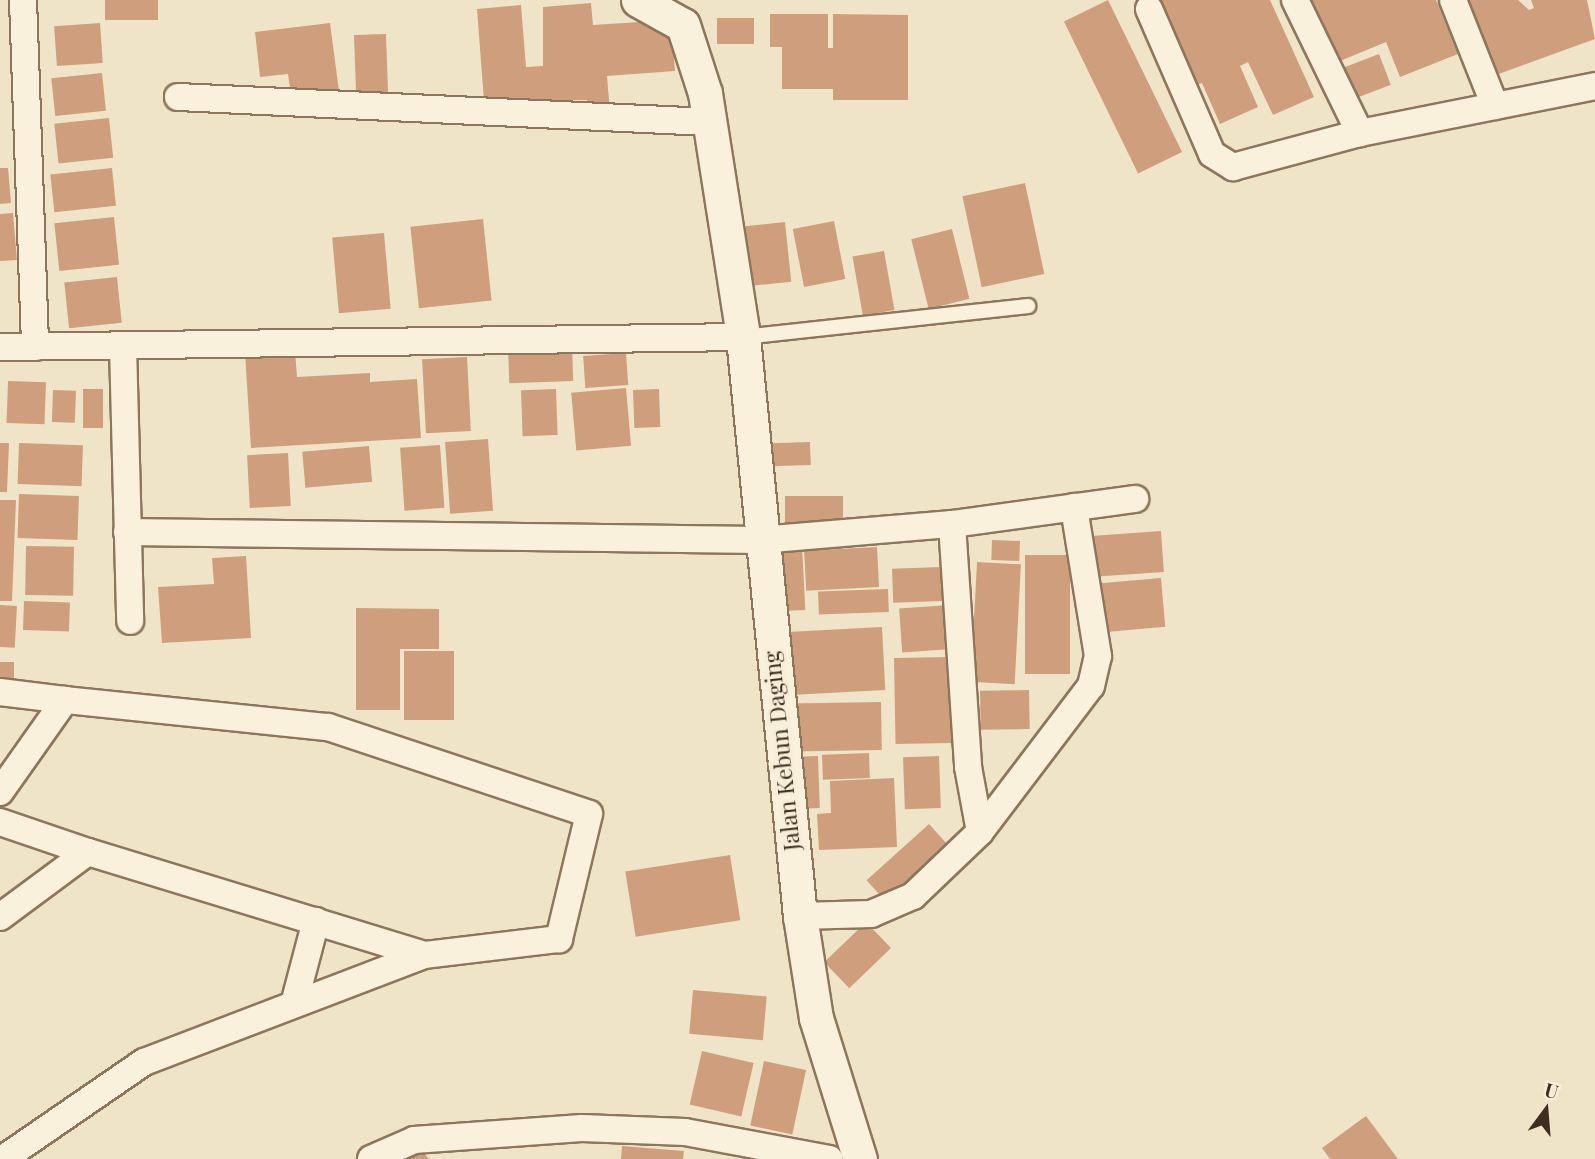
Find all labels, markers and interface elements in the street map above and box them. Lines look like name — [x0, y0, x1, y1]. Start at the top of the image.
street label: Jalan Kebun Daging — [757, 650, 805, 852]
north arrow — [1511, 1075, 1581, 1145]
text: U — [1542, 1076, 1562, 1104]

